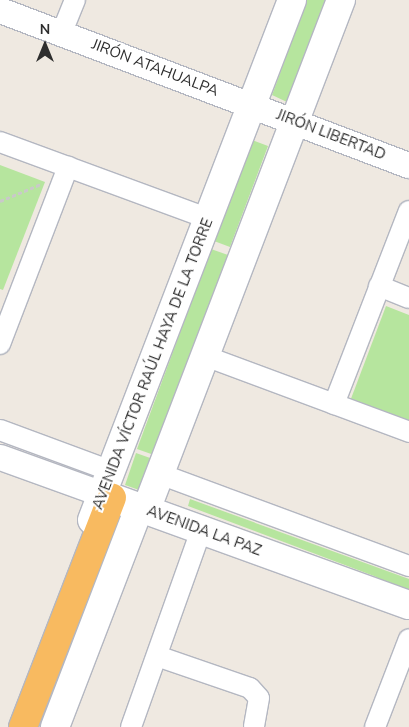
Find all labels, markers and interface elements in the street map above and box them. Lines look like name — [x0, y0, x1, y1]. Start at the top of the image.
north arrow — [20, 20, 70, 70]
text: N — [40, 20, 50, 39]
street label: JIRÓN ATAHUALPA — [89, 36, 221, 100]
street label: JIRÓN LIBERTAD — [274, 106, 388, 164]
street label: AVENIDA VÍCTOR RAÚL HAYA DE LA TORRE — [89, 216, 217, 512]
street label: AVENIDA LA PAZ — [144, 502, 264, 560]

